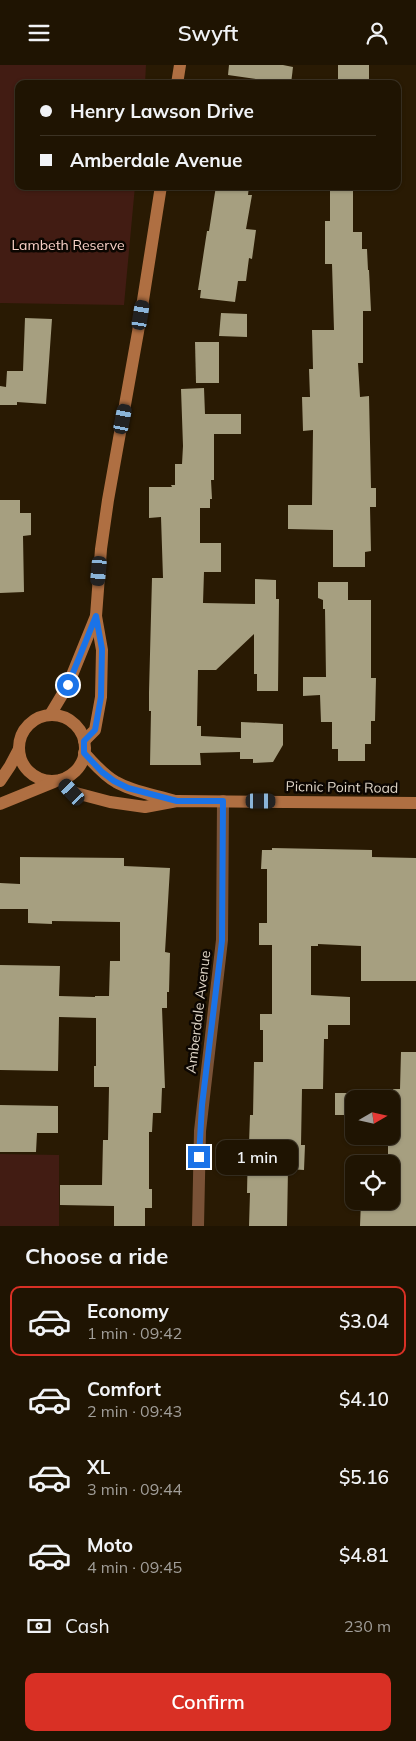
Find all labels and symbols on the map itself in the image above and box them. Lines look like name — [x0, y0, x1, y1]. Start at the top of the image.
park label: Lambeth Reserve — [11, 236, 125, 254]
car — [131, 299, 150, 331]
car — [112, 403, 133, 435]
car — [90, 555, 107, 587]
route start — [57, 674, 79, 696]
car — [56, 776, 87, 808]
street label: Picnic Point Road — [285, 777, 399, 797]
car — [246, 794, 276, 809]
street label: Amberdale Avenue — [182, 949, 214, 1075]
north arrow — [345, 1090, 400, 1145]
callout: 1 min — [216, 1139, 299, 1175]
route end — [188, 1146, 210, 1168]

